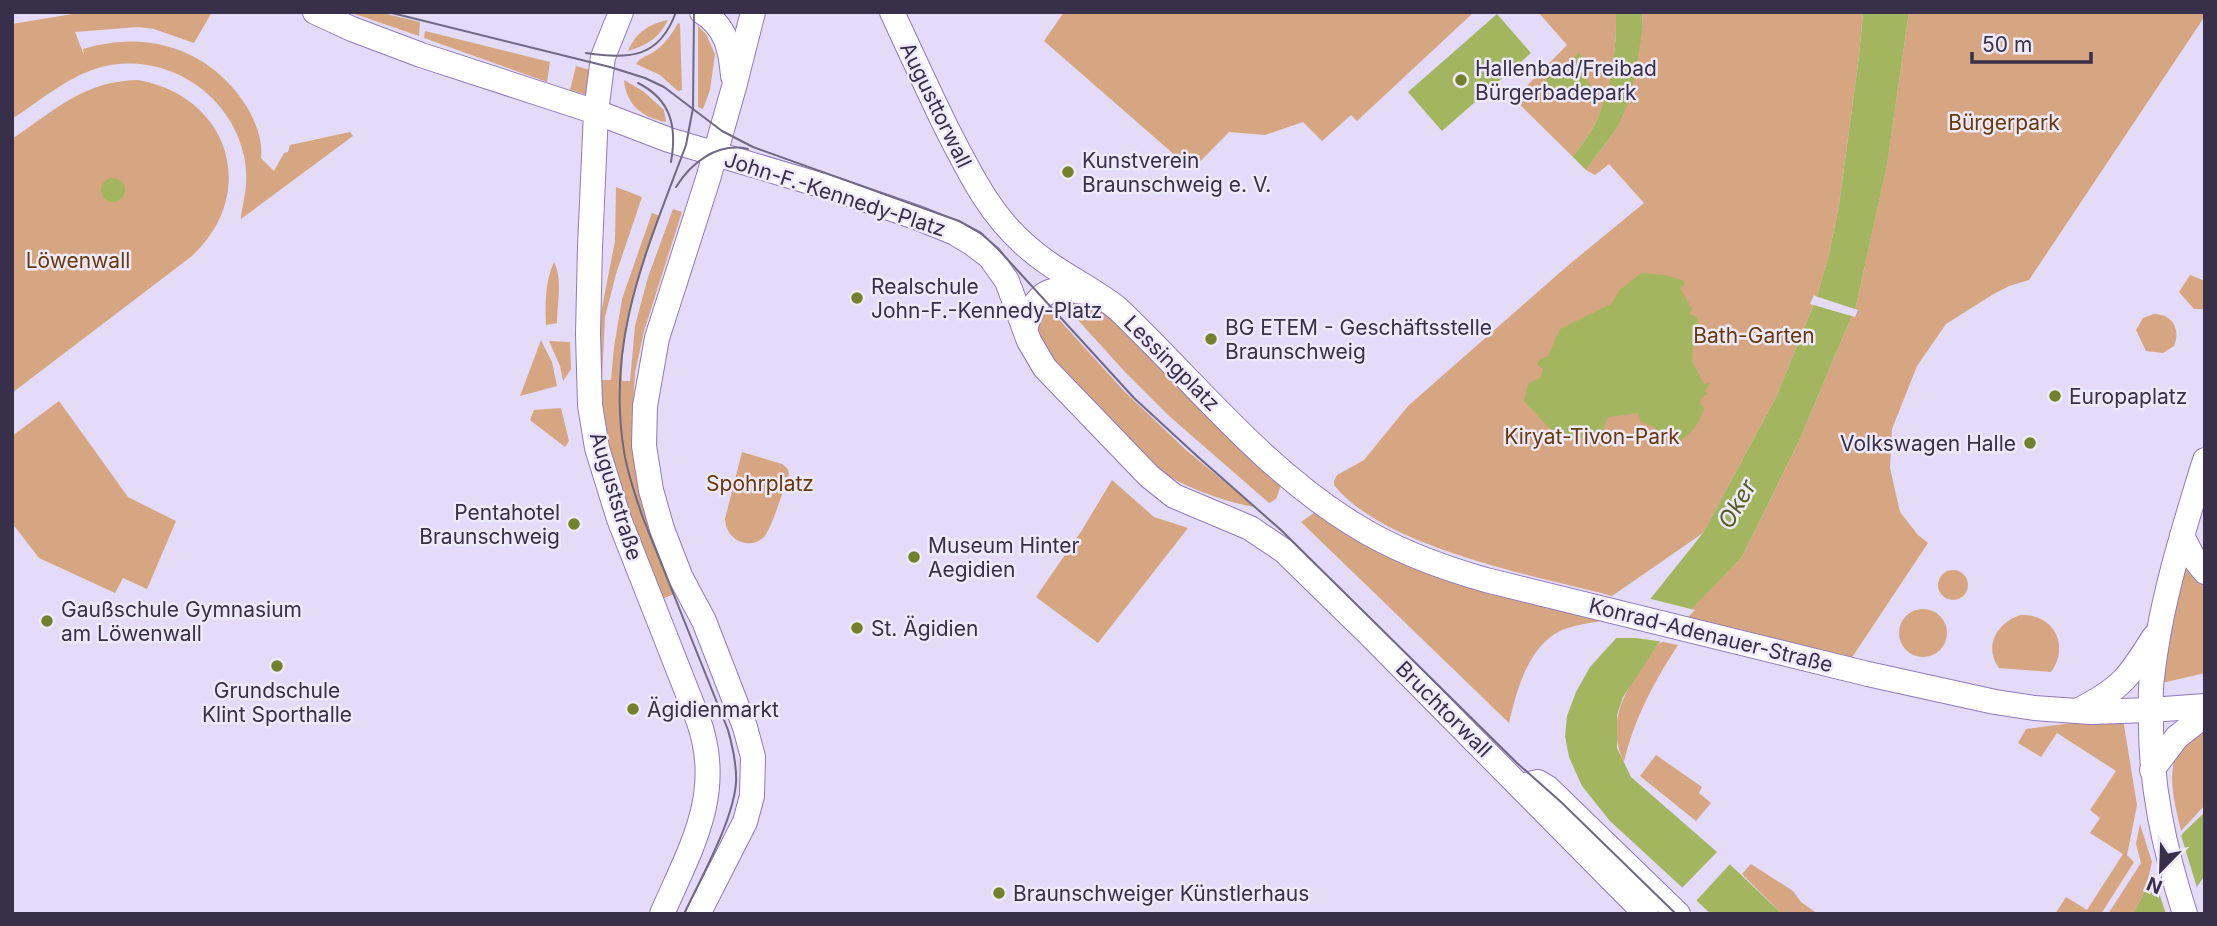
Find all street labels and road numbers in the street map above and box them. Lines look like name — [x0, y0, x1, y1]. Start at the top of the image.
street label: Augusttorwall — [895, 38, 977, 172]
street label: John-F.-Kennedy-Platz — [721, 146, 949, 242]
street label: Lessingplatz — [1119, 310, 1225, 416]
street label: Auguststraße — [585, 429, 647, 563]
street label: Konrad-Adenauer-Straße — [1587, 593, 1835, 677]
street label: Bruchtorwall — [1391, 656, 1497, 762]

